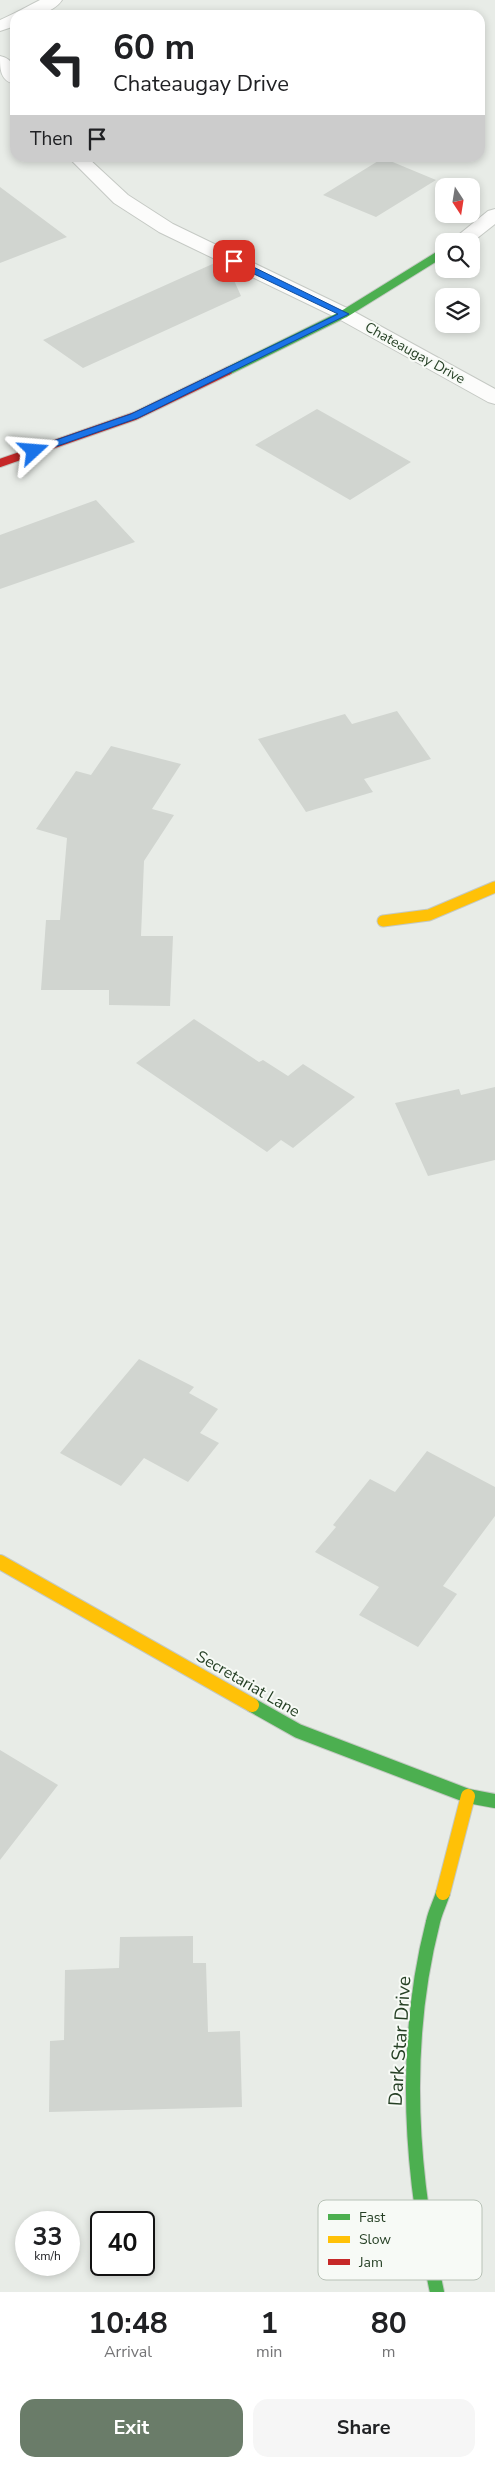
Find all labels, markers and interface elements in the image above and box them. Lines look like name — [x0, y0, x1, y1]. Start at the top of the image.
text: 60 m — [113, 24, 195, 71]
icon: left — [30, 30, 95, 95]
text: Chateaugay Drive — [113, 69, 289, 99]
icon: arrive — [83, 125, 111, 153]
text: Then — [30, 126, 73, 152]
north arrow — [435, 178, 480, 222]
map controls — [435, 178, 480, 333]
button: search — [435, 233, 480, 278]
pin — [213, 240, 255, 282]
icon: arrive — [220, 247, 248, 275]
button: layers — [435, 288, 480, 333]
street label: Chateaugay Drive — [361, 318, 469, 388]
position arrow — [7, 424, 59, 476]
street label: Secretariat Lane — [192, 1645, 304, 1723]
street label: Dark Star Drive — [382, 1975, 418, 2107]
legend — [318, 2200, 482, 2280]
text: Fast — [359, 2208, 385, 2227]
speed limit sign: 40 — [90, 2211, 155, 2276]
text: 33 — [32, 2220, 63, 2254]
text: Slow — [359, 2230, 391, 2249]
text: km/h — [34, 2248, 61, 2264]
text: Jam — [358, 2253, 383, 2272]
text: 10:48 — [88, 2303, 168, 2344]
text: 1 — [260, 2303, 278, 2344]
text: 80 — [371, 2303, 407, 2344]
text: Arrival — [104, 2341, 152, 2363]
text: min — [256, 2341, 282, 2363]
text: m — [382, 2341, 396, 2363]
button: Exit — [20, 2399, 243, 2457]
button: Share — [253, 2399, 475, 2457]

